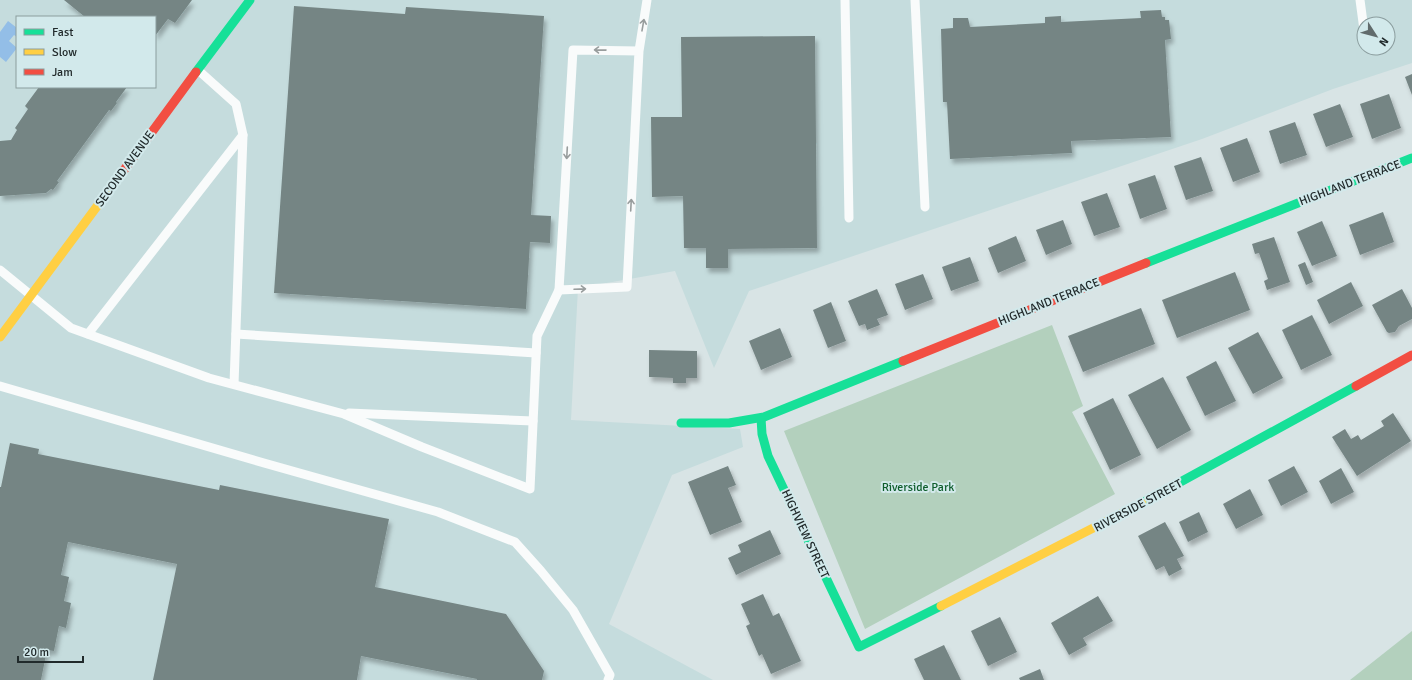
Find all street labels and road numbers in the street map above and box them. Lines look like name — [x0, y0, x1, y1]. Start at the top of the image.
street label: SECOND AVENUE — [92, 128, 158, 210]
street label: HIGHLAND TERRACE — [1297, 157, 1403, 209]
street label: HIGHLAND TERRACE — [996, 275, 1102, 329]
street label: RIVERSIDE STREET — [1091, 476, 1185, 536]
street label: HIGHVIEW STREET — [778, 487, 832, 581]

